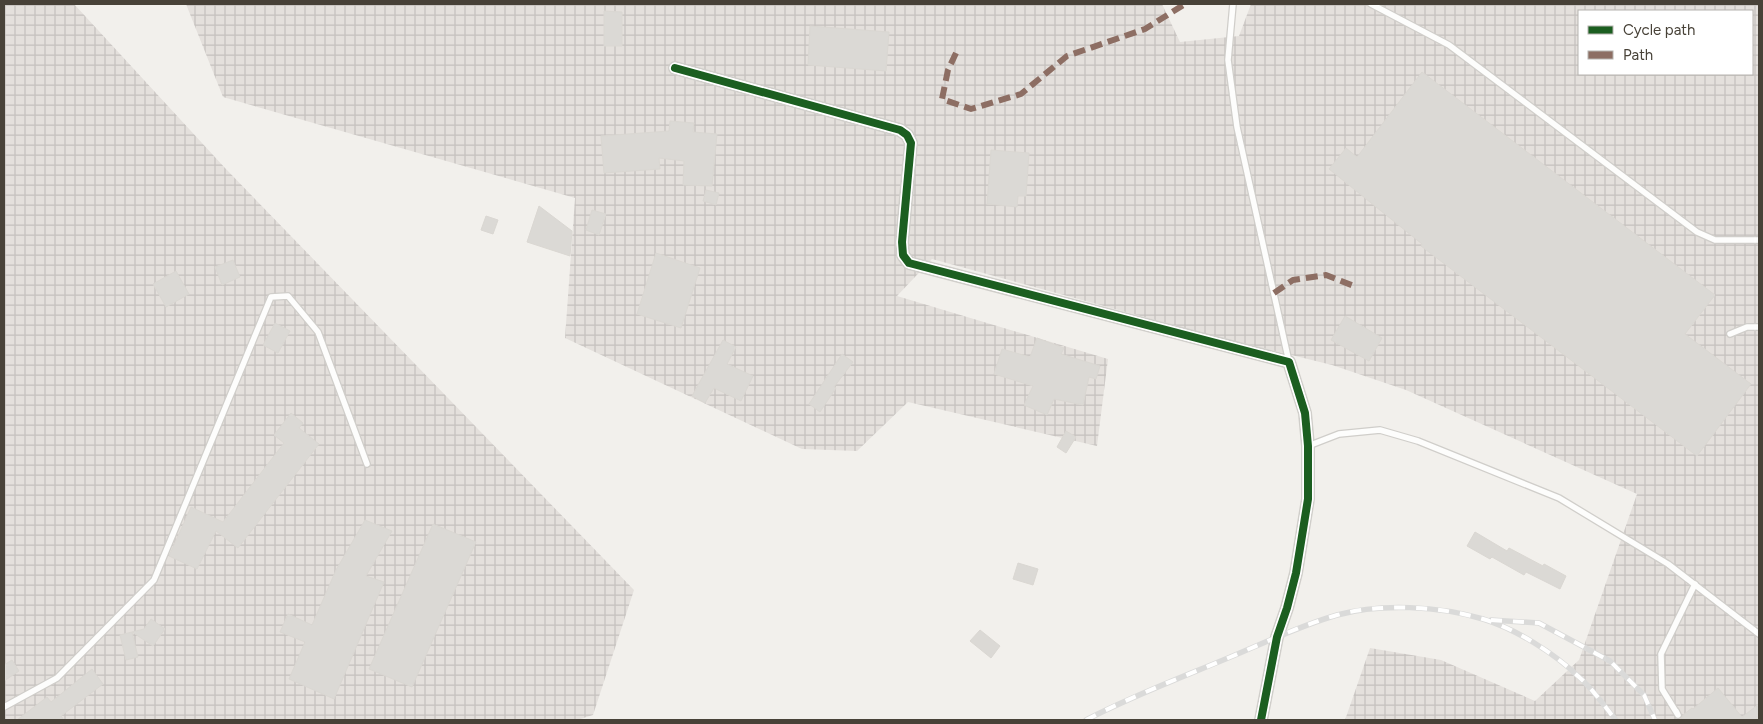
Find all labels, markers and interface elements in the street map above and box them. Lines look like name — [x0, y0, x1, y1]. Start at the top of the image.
legend — [1578, 10, 1753, 75]
text: Cycle path — [1623, 21, 1695, 39]
text: Path — [1623, 46, 1653, 64]

